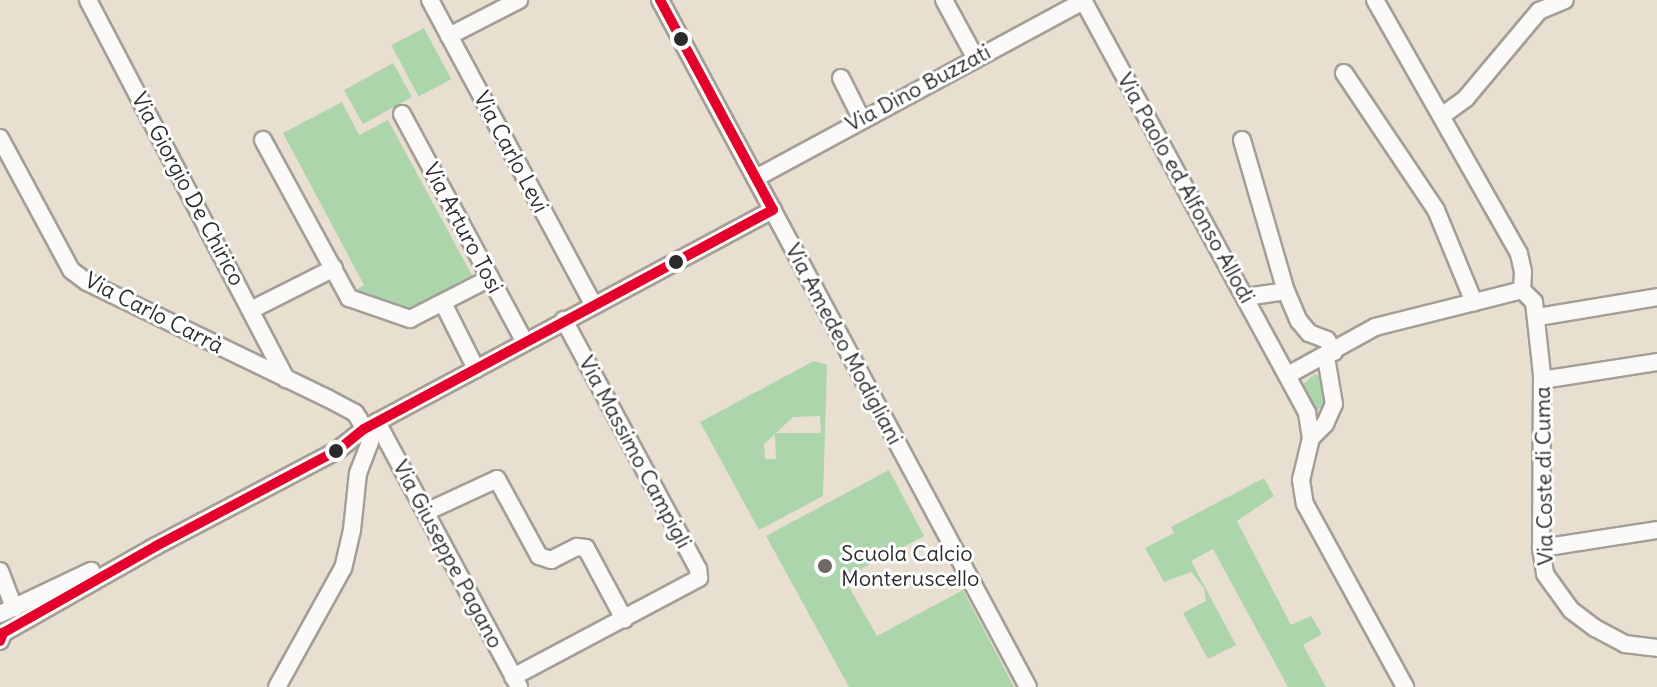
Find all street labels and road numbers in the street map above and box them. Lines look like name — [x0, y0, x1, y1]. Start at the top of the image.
street label: Via Dino Buzzati — [841, 39, 995, 137]
street label: Via Paolo ed Alfonso Allodi — [1112, 68, 1260, 308]
street label: Via Carlo Levi — [468, 87, 554, 217]
street label: Via Giorgio De Chirico — [126, 88, 250, 290]
street label: Via Arturo Tosi — [418, 158, 508, 298]
street label: Via Amedeo Modigliani — [780, 239, 908, 449]
street label: Via Carlo Carrà — [80, 267, 228, 359]
street label: Via Massimo Campigli — [573, 351, 697, 553]
street label: Via Coste di Cuma — [1529, 386, 1559, 566]
street label: Via Giuseppe Pagano — [387, 455, 509, 653]

